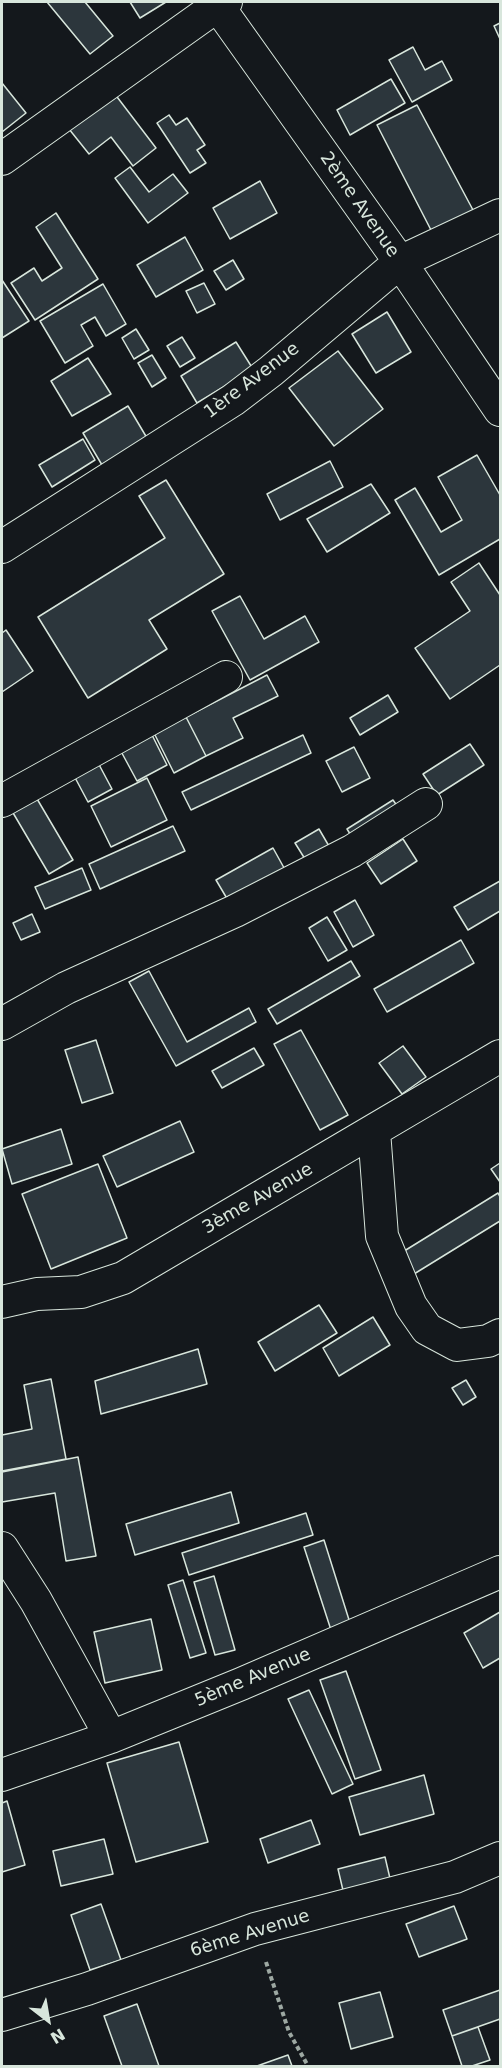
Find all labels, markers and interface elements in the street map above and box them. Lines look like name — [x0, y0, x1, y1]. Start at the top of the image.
street label: 2ème Avenue — [315, 148, 403, 262]
street label: 1ère Avenue — [200, 338, 304, 424]
street label: 3ème Avenue — [199, 1159, 317, 1239]
street label: 5ème Avenue — [192, 1644, 314, 1712]
street label: 6ème Avenue — [188, 1906, 312, 1962]
north arrow — [18, 1990, 78, 2050]
text: N — [47, 2024, 68, 2047]

